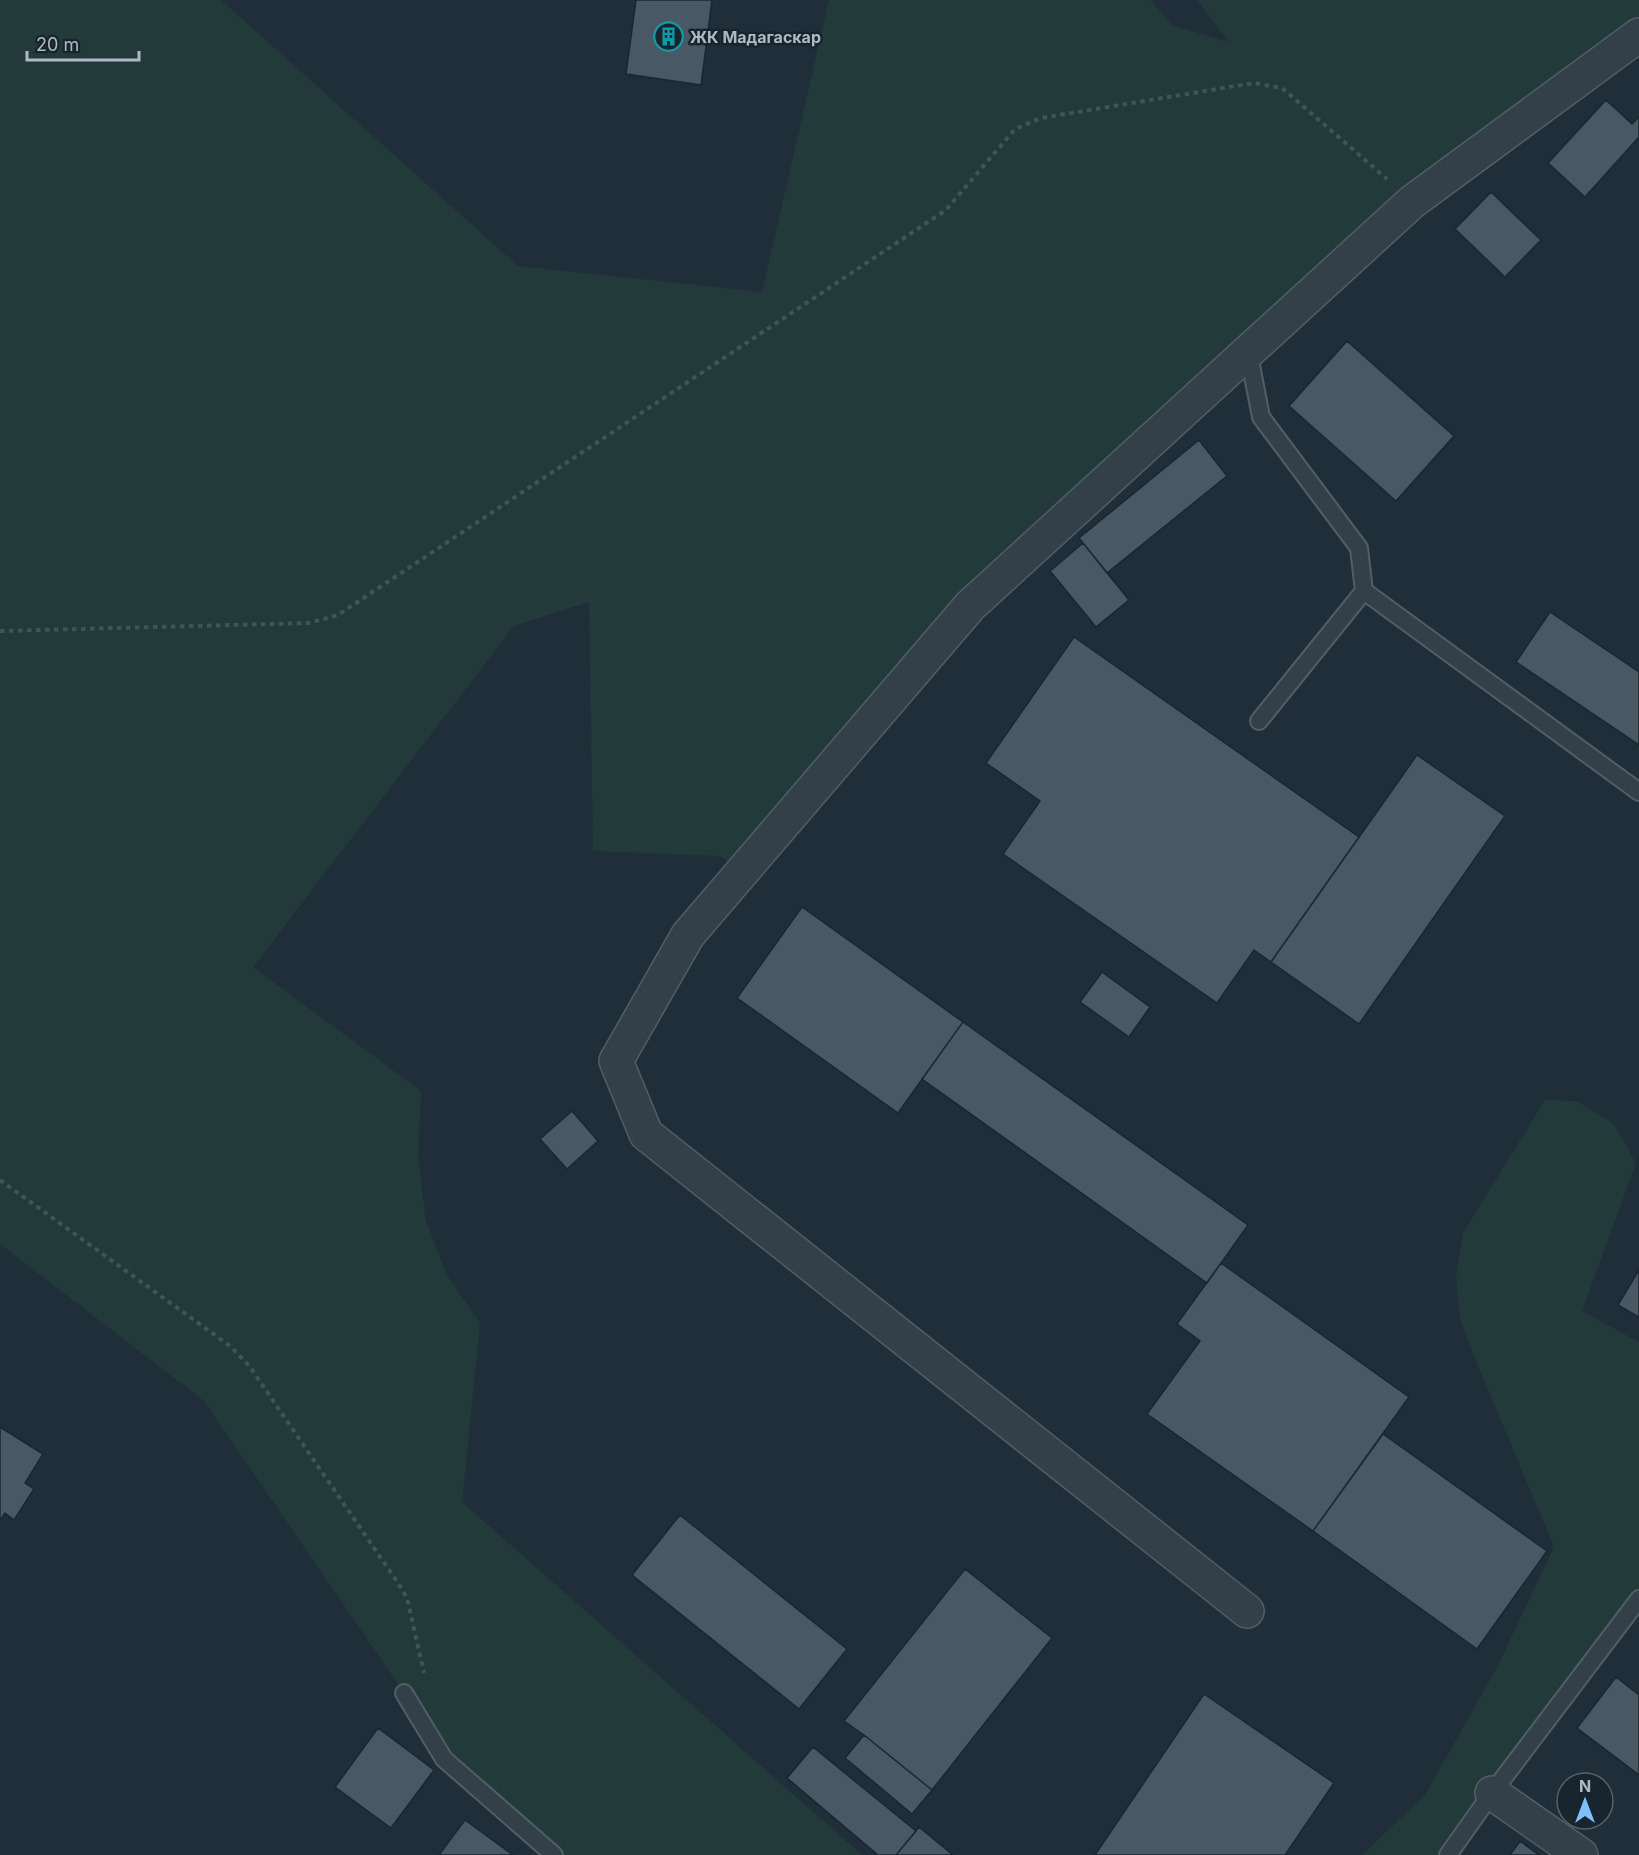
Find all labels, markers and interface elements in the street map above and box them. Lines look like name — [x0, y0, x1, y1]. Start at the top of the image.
building icon: ЖК Мадагаскар — [653, 21, 685, 53]
scale bar — [27, 24, 140, 62]
place label: ЖК Мадагаскар — [690, 27, 821, 47]
text: 20 m — [36, 34, 79, 55]
north arrow — [1555, 1771, 1615, 1831]
text: N — [1579, 1776, 1591, 1796]

